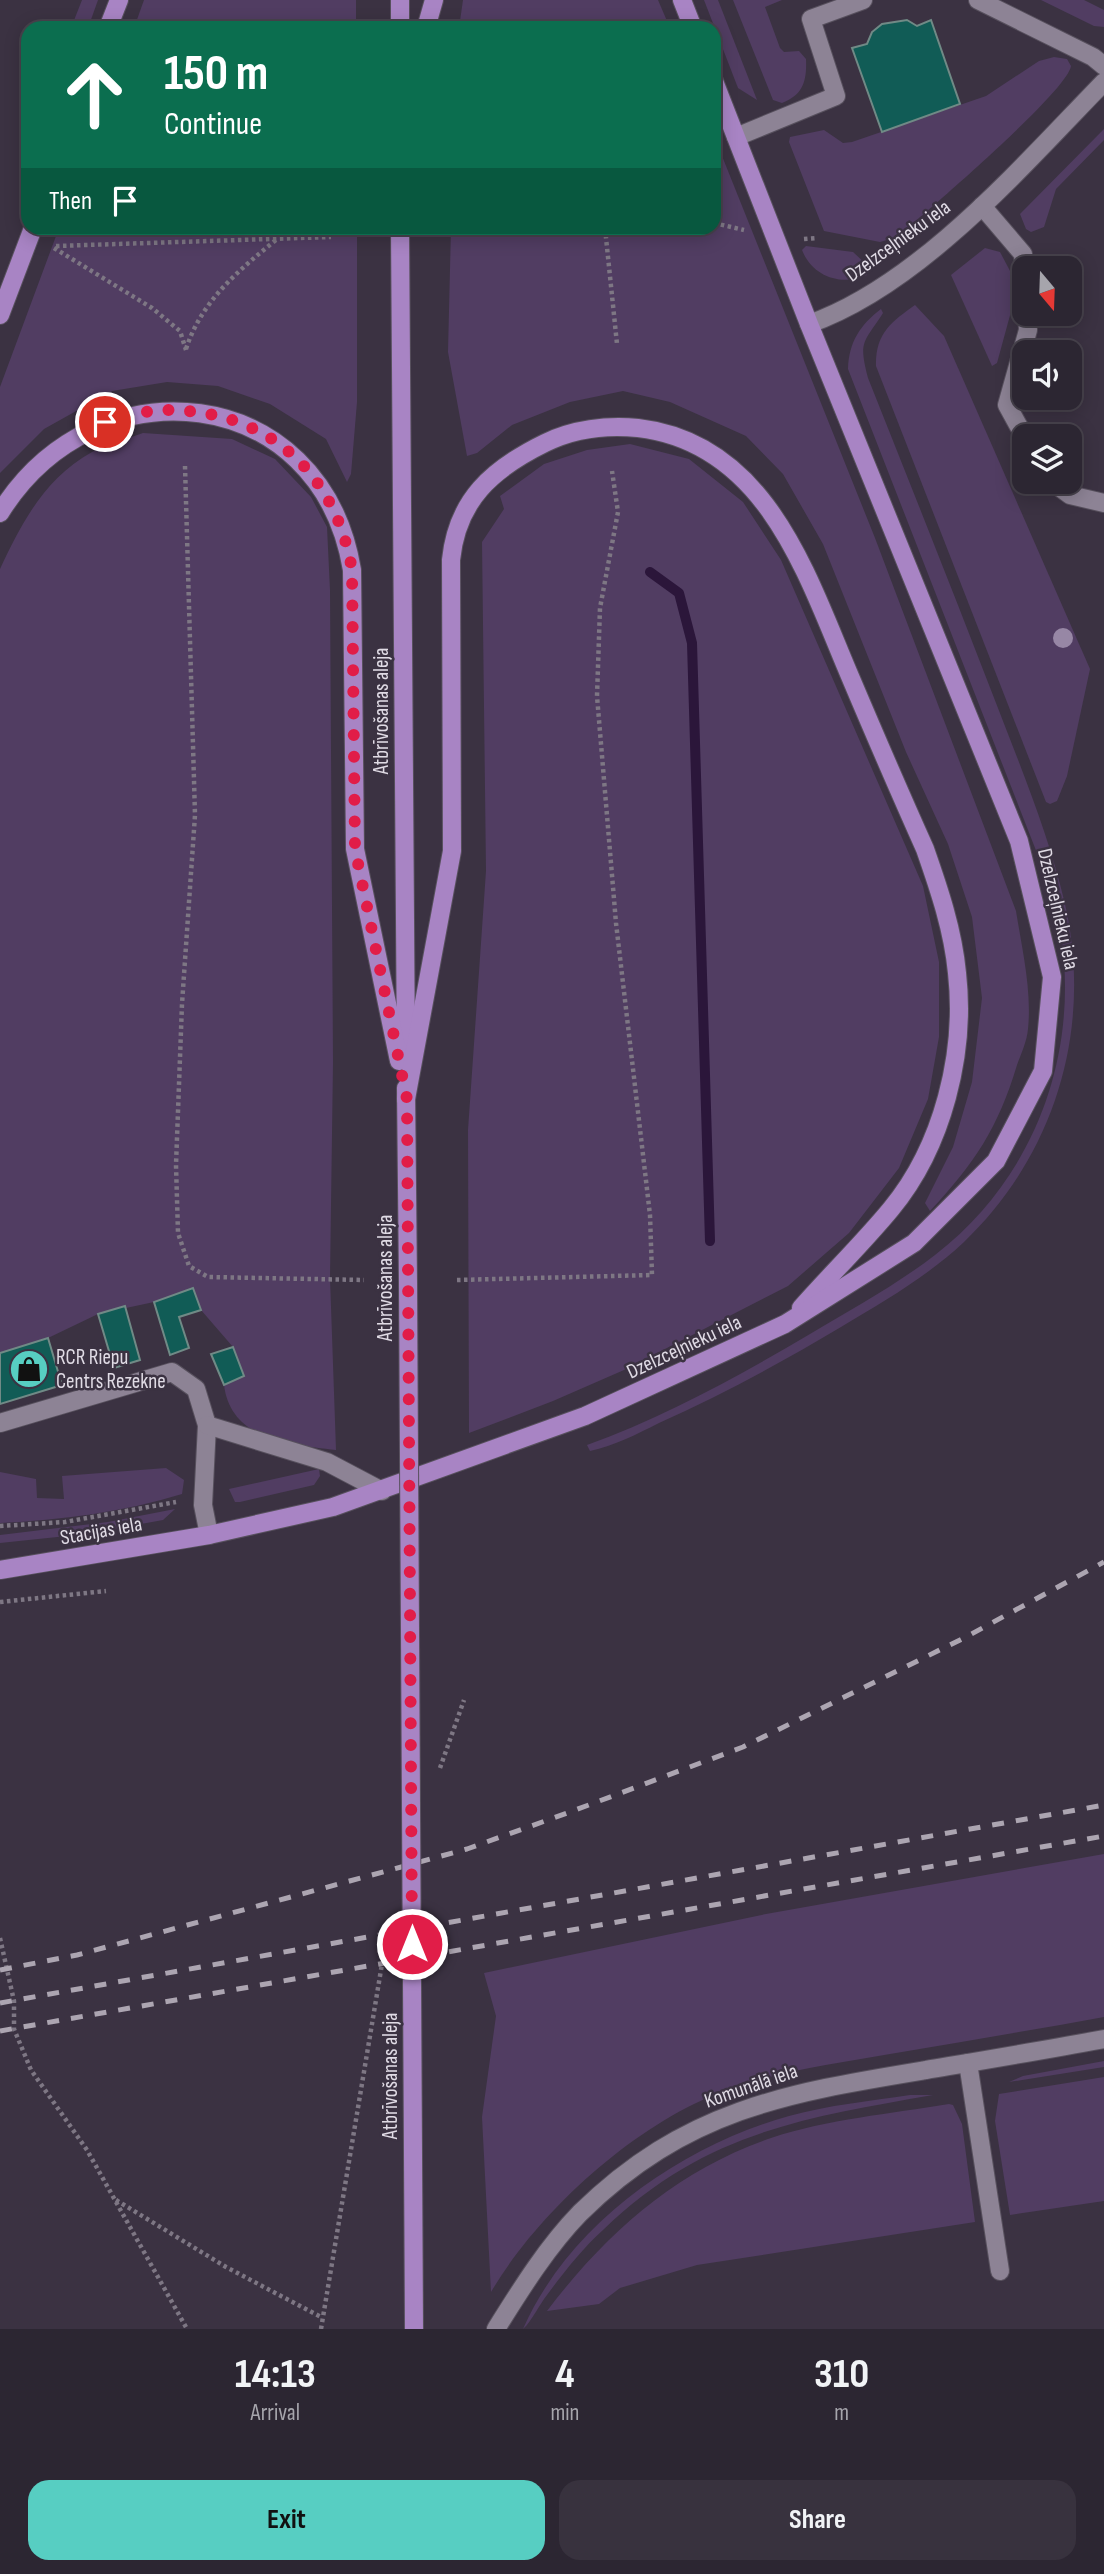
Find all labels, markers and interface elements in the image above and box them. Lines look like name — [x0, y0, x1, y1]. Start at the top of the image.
text: 150 m — [164, 45, 268, 104]
icon: ahead — [49, 49, 140, 140]
text: Continue — [164, 105, 262, 144]
icon: arrive — [106, 182, 144, 220]
text: Then — [49, 186, 92, 217]
street label: Dzelzceļnieku iela — [841, 195, 955, 287]
north arrow — [1012, 256, 1082, 326]
map controls — [1012, 256, 1082, 494]
button: sound — [1012, 340, 1082, 410]
pin — [75, 392, 135, 452]
icon: arrive — [86, 403, 124, 441]
button: layers — [1012, 424, 1082, 494]
street label: Atbrīvošanas aleja — [369, 648, 394, 775]
street label: Dzelzceļnieku iela — [1032, 846, 1084, 972]
street label: Atbrīvošanas aleja — [373, 1215, 398, 1342]
street label: Dzelzceļnieku iela — [623, 1310, 745, 1384]
place label: RCR Riepu Centrs Rezekne — [56, 1345, 166, 1394]
shop icon: RCR Riepu Centrs Rezekne — [8, 1348, 50, 1390]
street label: Stacijas iela — [58, 1512, 144, 1550]
position arrow — [375, 1907, 449, 1981]
street label: Atbrīvošanas aleja — [378, 2013, 403, 2140]
street label: Komunālā iela — [701, 2058, 801, 2114]
text: 14:13 — [235, 2349, 316, 2400]
text: 4 — [555, 2349, 575, 2400]
text: 310 — [814, 2349, 869, 2400]
text: Arrival — [250, 2399, 300, 2427]
text: min — [550, 2399, 579, 2427]
text: m — [834, 2399, 849, 2427]
button: Exit — [28, 2480, 545, 2560]
button: Share — [559, 2480, 1076, 2560]

